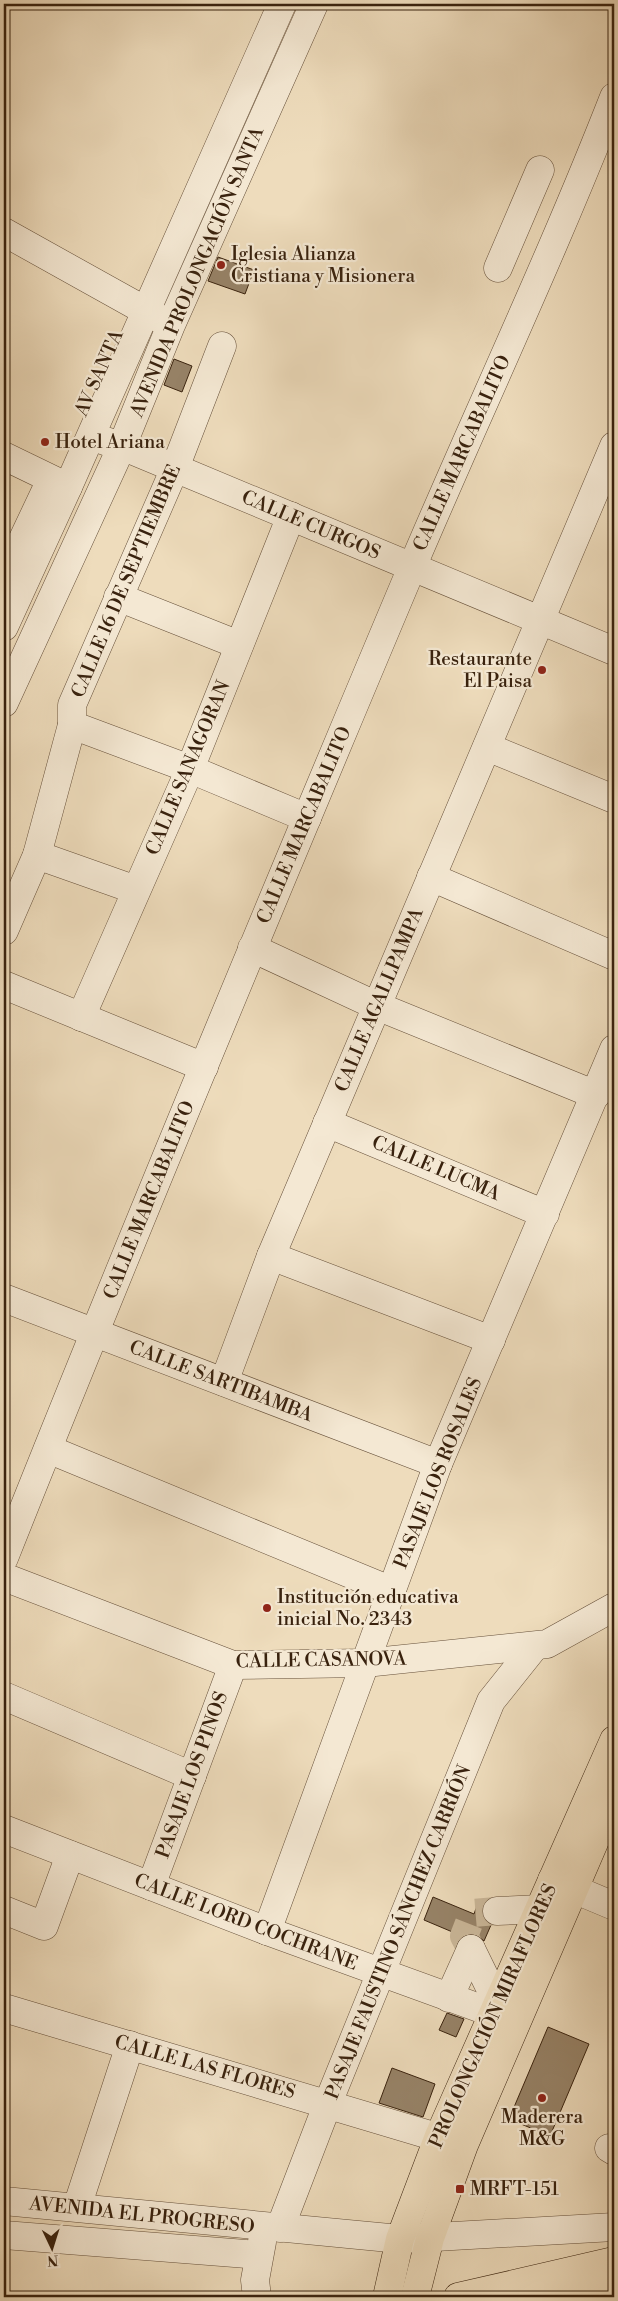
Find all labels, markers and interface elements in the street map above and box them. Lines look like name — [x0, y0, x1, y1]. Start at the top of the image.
street label: AVENIDA PROLONGACIÓN SANTA — [123, 122, 270, 422]
place label: Iglesia Alianza Cristiana y Misionera — [231, 242, 415, 288]
marker: Iglesia Alianza Cristiana y Misionera — [215, 259, 227, 271]
street label: AV SANTA — [69, 325, 129, 421]
street label: CALLE MARCABALITO — [408, 351, 516, 555]
place label: Hotel Ariana — [55, 430, 165, 454]
marker: Hotel Ariana — [39, 436, 51, 448]
street label: CALLE 16 DE SEPTIEMBRE — [66, 461, 186, 701]
street label: CALLE CURGOS — [238, 485, 384, 565]
place label: Restaurante El Paisa — [428, 647, 532, 693]
marker: Restaurante El Paisa — [536, 664, 548, 676]
street label: CALLE SANAGORAN — [140, 677, 236, 859]
street label: CALLE MARCABALITO — [252, 723, 357, 927]
street label: CALLE AGALLPAMPA — [329, 903, 429, 1096]
street label: CALLE MARCABALITO — [98, 1097, 200, 1303]
street label: CALLE LUCMA — [368, 1130, 505, 1206]
street label: CALLE SARTIBAMBA — [126, 1335, 317, 1427]
street label: PASAJE LOS ROSALES — [389, 1374, 487, 1572]
place label: Institución educativa inicial No. 2343 — [277, 1585, 459, 1631]
marker: Institución educativa inicial No. 2343 — [261, 1602, 273, 1614]
street label: CALLE CASANOVA — [235, 1646, 408, 1673]
street label: PASAJE LOS PINOS — [151, 1688, 233, 1862]
street label: PASAJE FAUSTINO SÁNCHEZ CARRIÓN — [319, 1761, 476, 2103]
street label: CALLE LORD COCHRANE — [131, 1868, 361, 1976]
street label: PROLONGACIÓN MIRAFLORES — [423, 1880, 562, 2152]
street label: CALLE LAS FLORES — [112, 2030, 298, 2104]
marker: Maderera M&G — [536, 2092, 548, 2104]
place label: Maderera M&G — [501, 2105, 583, 2151]
place label: MRFT-151 — [470, 2177, 559, 2201]
marker: MRFT-151 — [454, 2183, 466, 2195]
street label: AVENIDA EL PROGRESO — [27, 2191, 256, 2239]
north arrow — [28, 2224, 78, 2274]
text: N — [47, 2251, 59, 2269]

